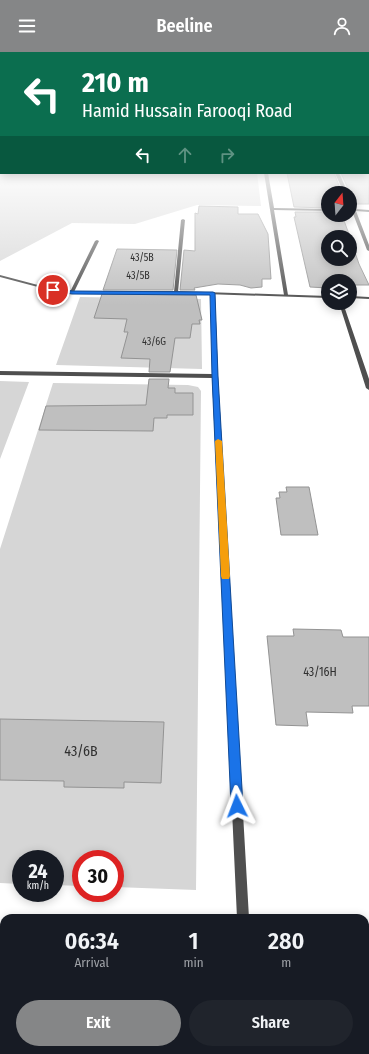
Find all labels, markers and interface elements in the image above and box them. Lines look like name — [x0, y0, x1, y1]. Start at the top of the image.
icon: menu — [16, 15, 38, 37]
text: Beeline — [156, 15, 213, 37]
icon: person — [331, 15, 353, 37]
text: 210 m — [82, 66, 149, 99]
icon: left — [16, 68, 68, 120]
text: Hamid Hussain Farooqi Road — [82, 100, 293, 122]
icon: left — [132, 144, 154, 166]
icon: ahead — [174, 144, 196, 166]
icon: right — [216, 144, 238, 166]
north arrow — [321, 186, 357, 222]
map controls — [321, 186, 357, 310]
button: search — [321, 230, 357, 266]
house number: 43/5B — [130, 252, 154, 264]
house number: 43/5B — [126, 270, 150, 282]
pin — [36, 273, 70, 307]
button: layers — [321, 274, 357, 310]
icon: arrive — [42, 279, 64, 301]
house number: 43/6G — [142, 336, 166, 348]
house number: 43/16H — [303, 665, 337, 679]
house number: 43/6B — [64, 743, 98, 760]
position arrow — [216, 785, 258, 827]
speed limit sign: 30 — [72, 850, 124, 902]
text: 24 — [28, 859, 48, 883]
text: km/h — [27, 880, 49, 892]
text: 06:34 — [64, 927, 119, 955]
text: 1 — [188, 927, 198, 955]
text: 280 — [268, 927, 305, 955]
text: Arrival — [74, 955, 109, 970]
text: min — [183, 955, 204, 970]
text: m — [281, 955, 291, 970]
button: Exit — [16, 1000, 181, 1046]
button: Share — [189, 1000, 353, 1046]

